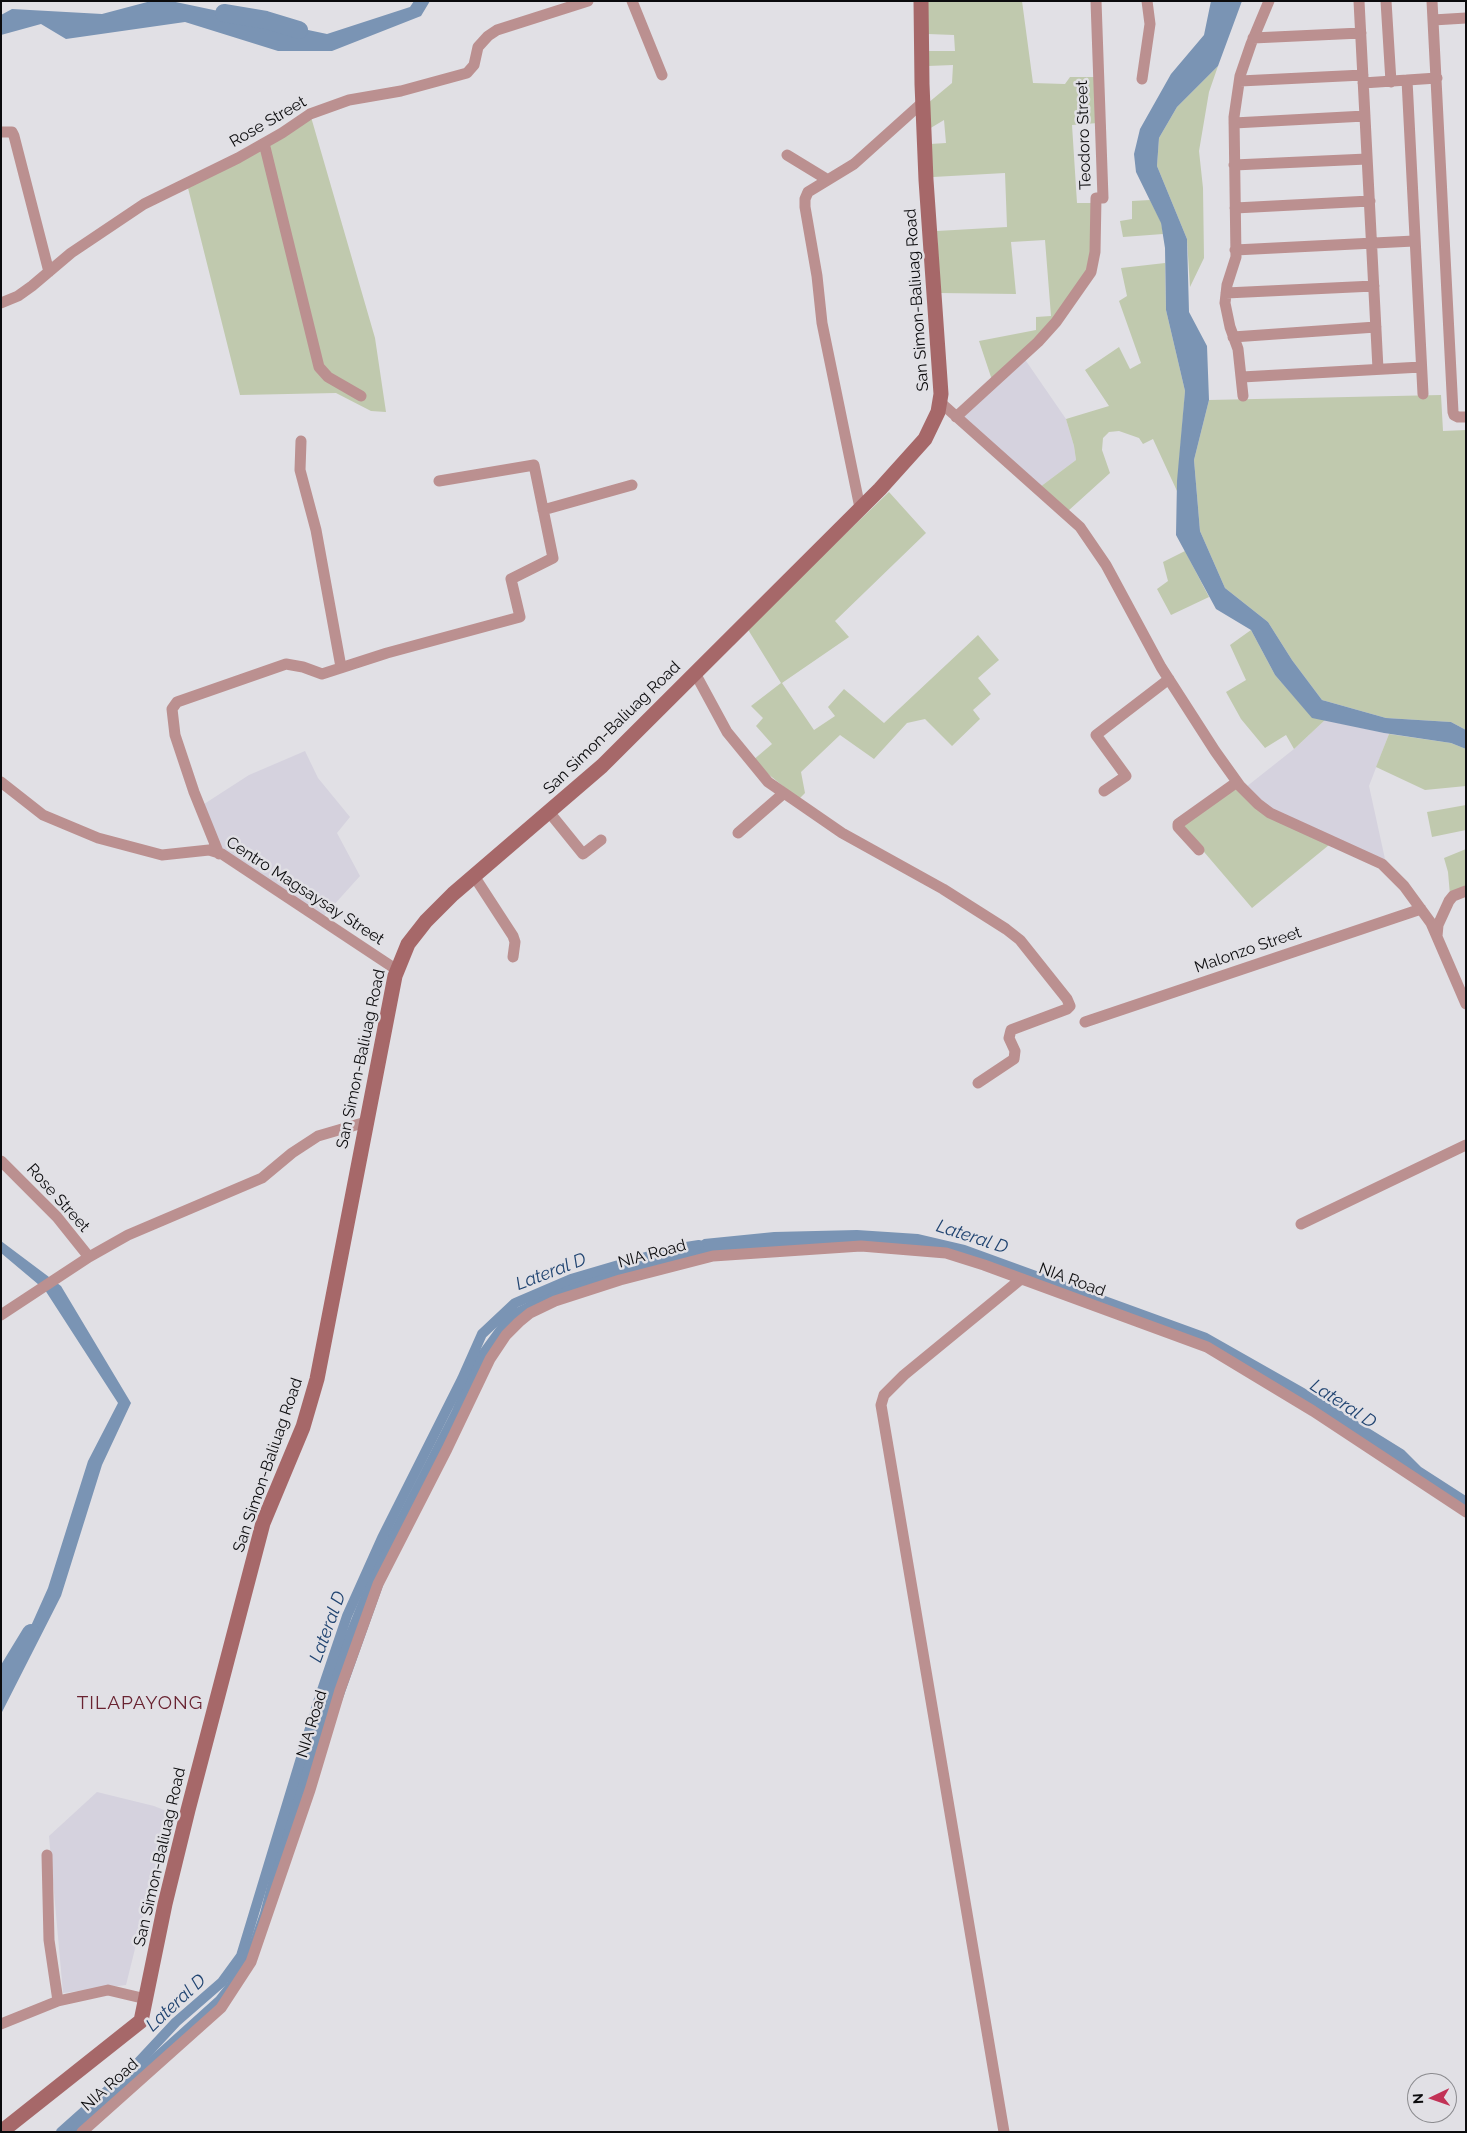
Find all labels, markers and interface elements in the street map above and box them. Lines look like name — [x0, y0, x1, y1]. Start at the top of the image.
street label: Teodoro Street — [1072, 80, 1096, 190]
street label: Rose Street — [226, 92, 310, 152]
street label: San Simon-Baliuag Road — [901, 208, 933, 392]
street label: San Simon-Baliuag Road — [539, 657, 685, 799]
street label: Centro Magsaysay Street — [222, 833, 388, 949]
street label: Malonzo Street — [1192, 923, 1304, 977]
street label: San Simon-Baliuag Road — [333, 967, 389, 1151]
street label: Rose Street — [22, 1160, 94, 1236]
water label: Lateral D — [934, 1215, 1010, 1259]
street label: NIA Road — [616, 1236, 688, 1272]
water label: Lateral D — [513, 1249, 589, 1295]
street label: NIA Road — [1036, 1259, 1108, 1301]
street label: San Simon-Baliuag Road — [229, 1375, 307, 1555]
water label: Lateral D — [1306, 1375, 1380, 1433]
water label: Lateral D — [305, 1589, 351, 1665]
street label: NIA Road — [293, 1688, 331, 1760]
district label: TILAPAYONG — [76, 1692, 204, 1714]
street label: San Simon-Baliuag Road — [130, 1766, 190, 1948]
water label: Lateral D — [142, 1970, 210, 2036]
street label: NIA Road — [78, 2055, 142, 2115]
north arrow — [1407, 2073, 1457, 2123]
text: N — [1410, 2093, 1426, 2104]

